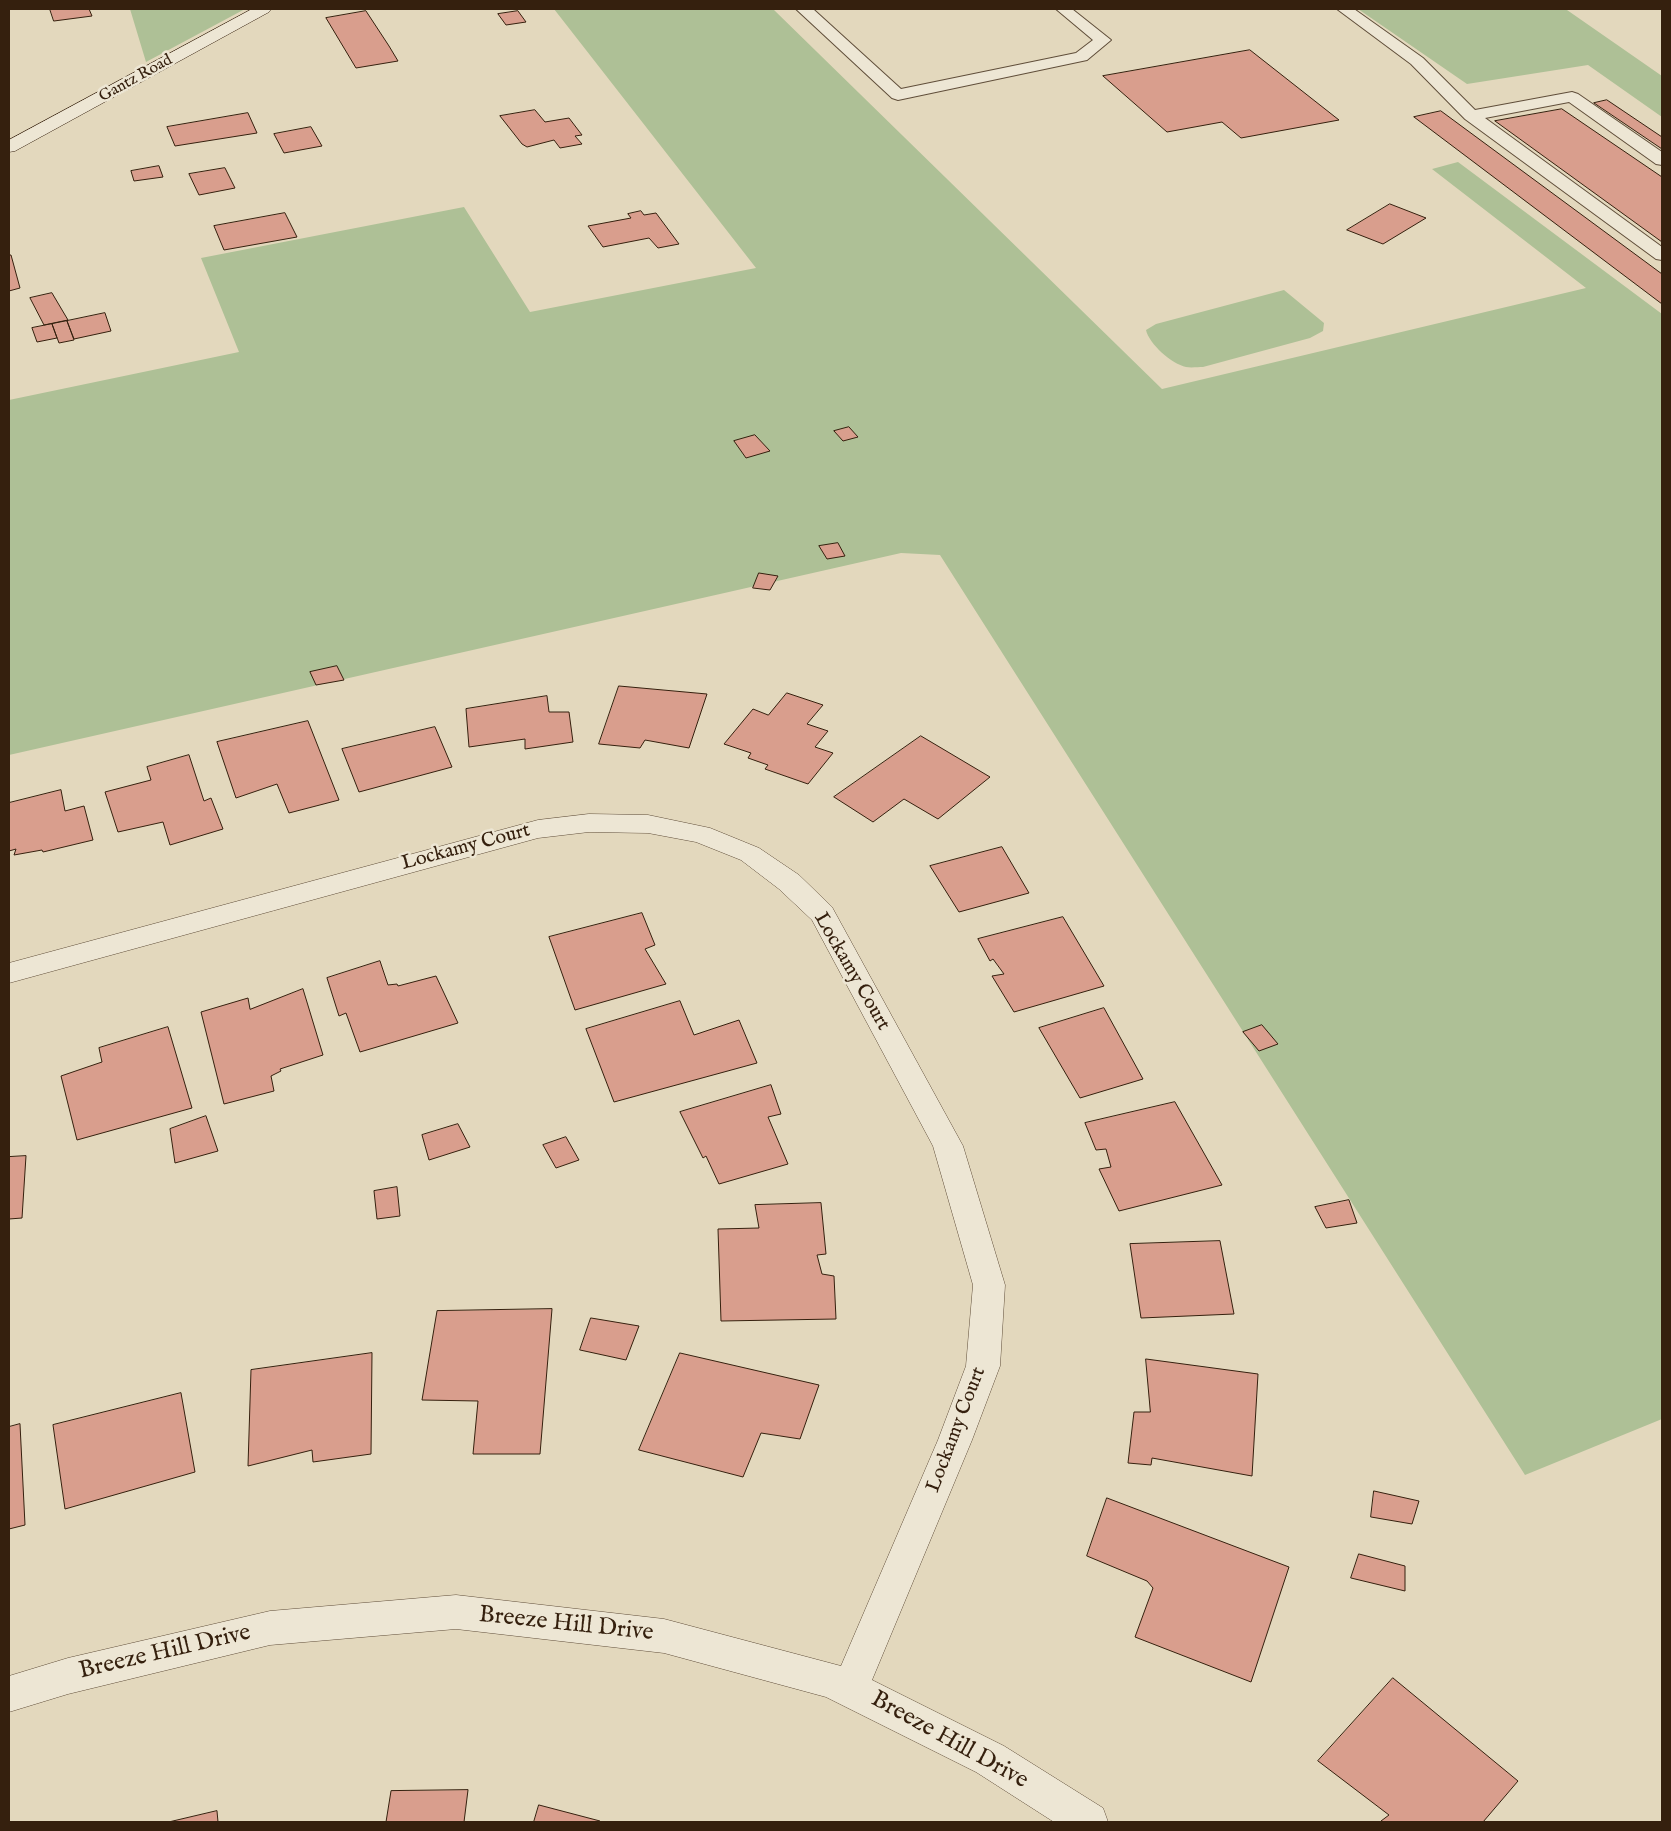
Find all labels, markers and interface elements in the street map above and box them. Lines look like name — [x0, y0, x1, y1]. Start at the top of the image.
street label: Gantz Road — [96, 51, 176, 107]
street label: Lockamy Court — [399, 819, 533, 877]
street label: Lockamy Court — [808, 909, 894, 1035]
street label: Lockamy Court — [922, 1364, 992, 1496]
street label: Breeze Hill Drive — [477, 1602, 655, 1648]
street label: Breeze Hill Drive — [76, 1619, 254, 1687]
street label: Breeze Hill Drive — [865, 1686, 1033, 1796]

